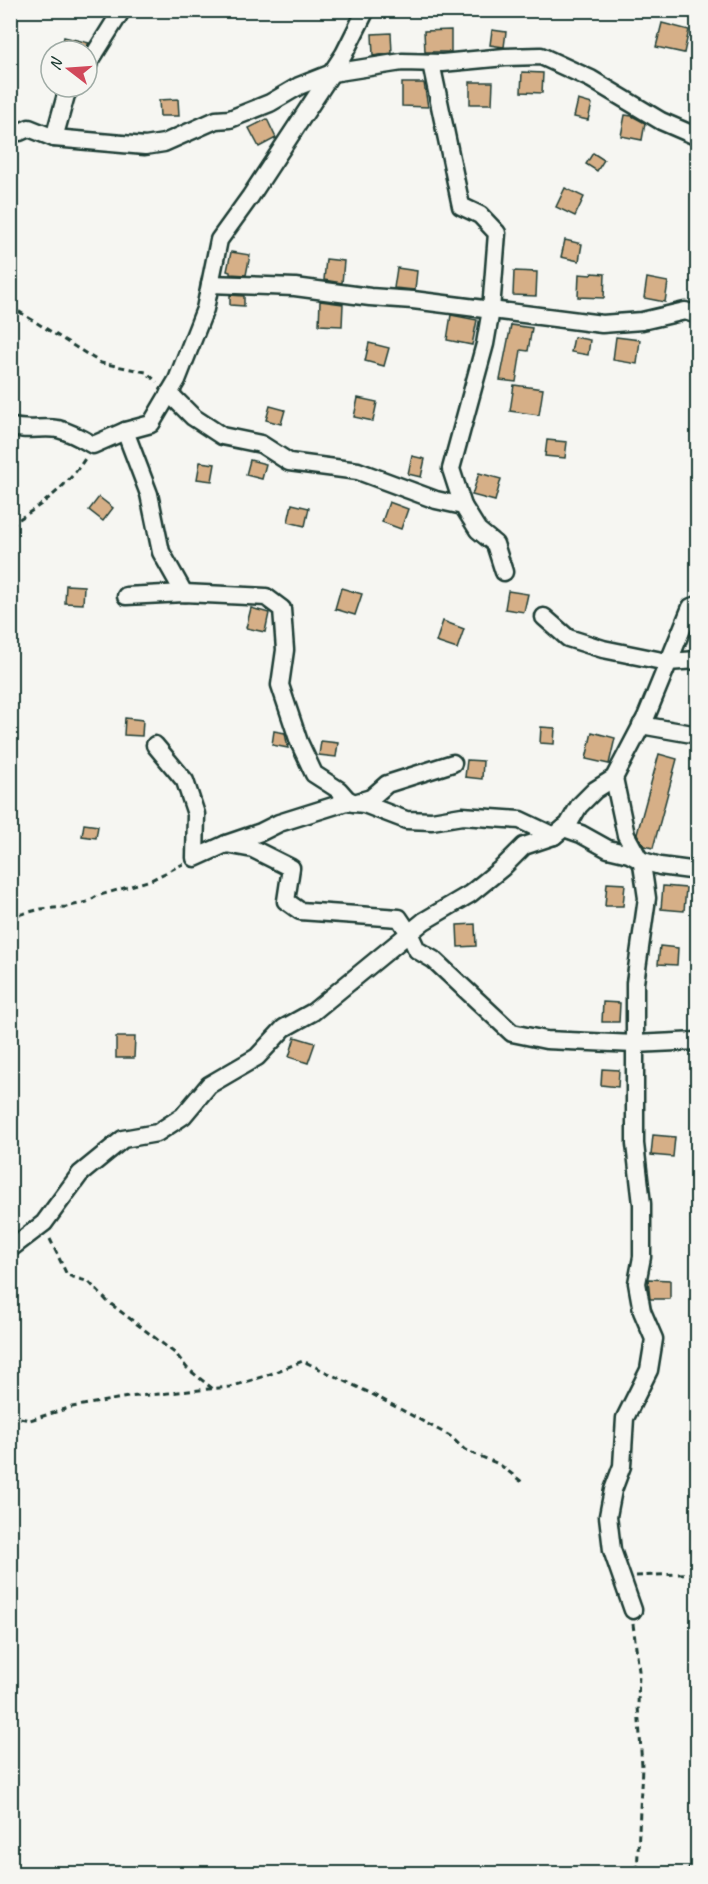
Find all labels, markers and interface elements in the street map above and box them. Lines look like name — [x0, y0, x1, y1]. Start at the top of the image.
north arrow — [39, 39, 99, 99]
text: N — [45, 54, 68, 73]

